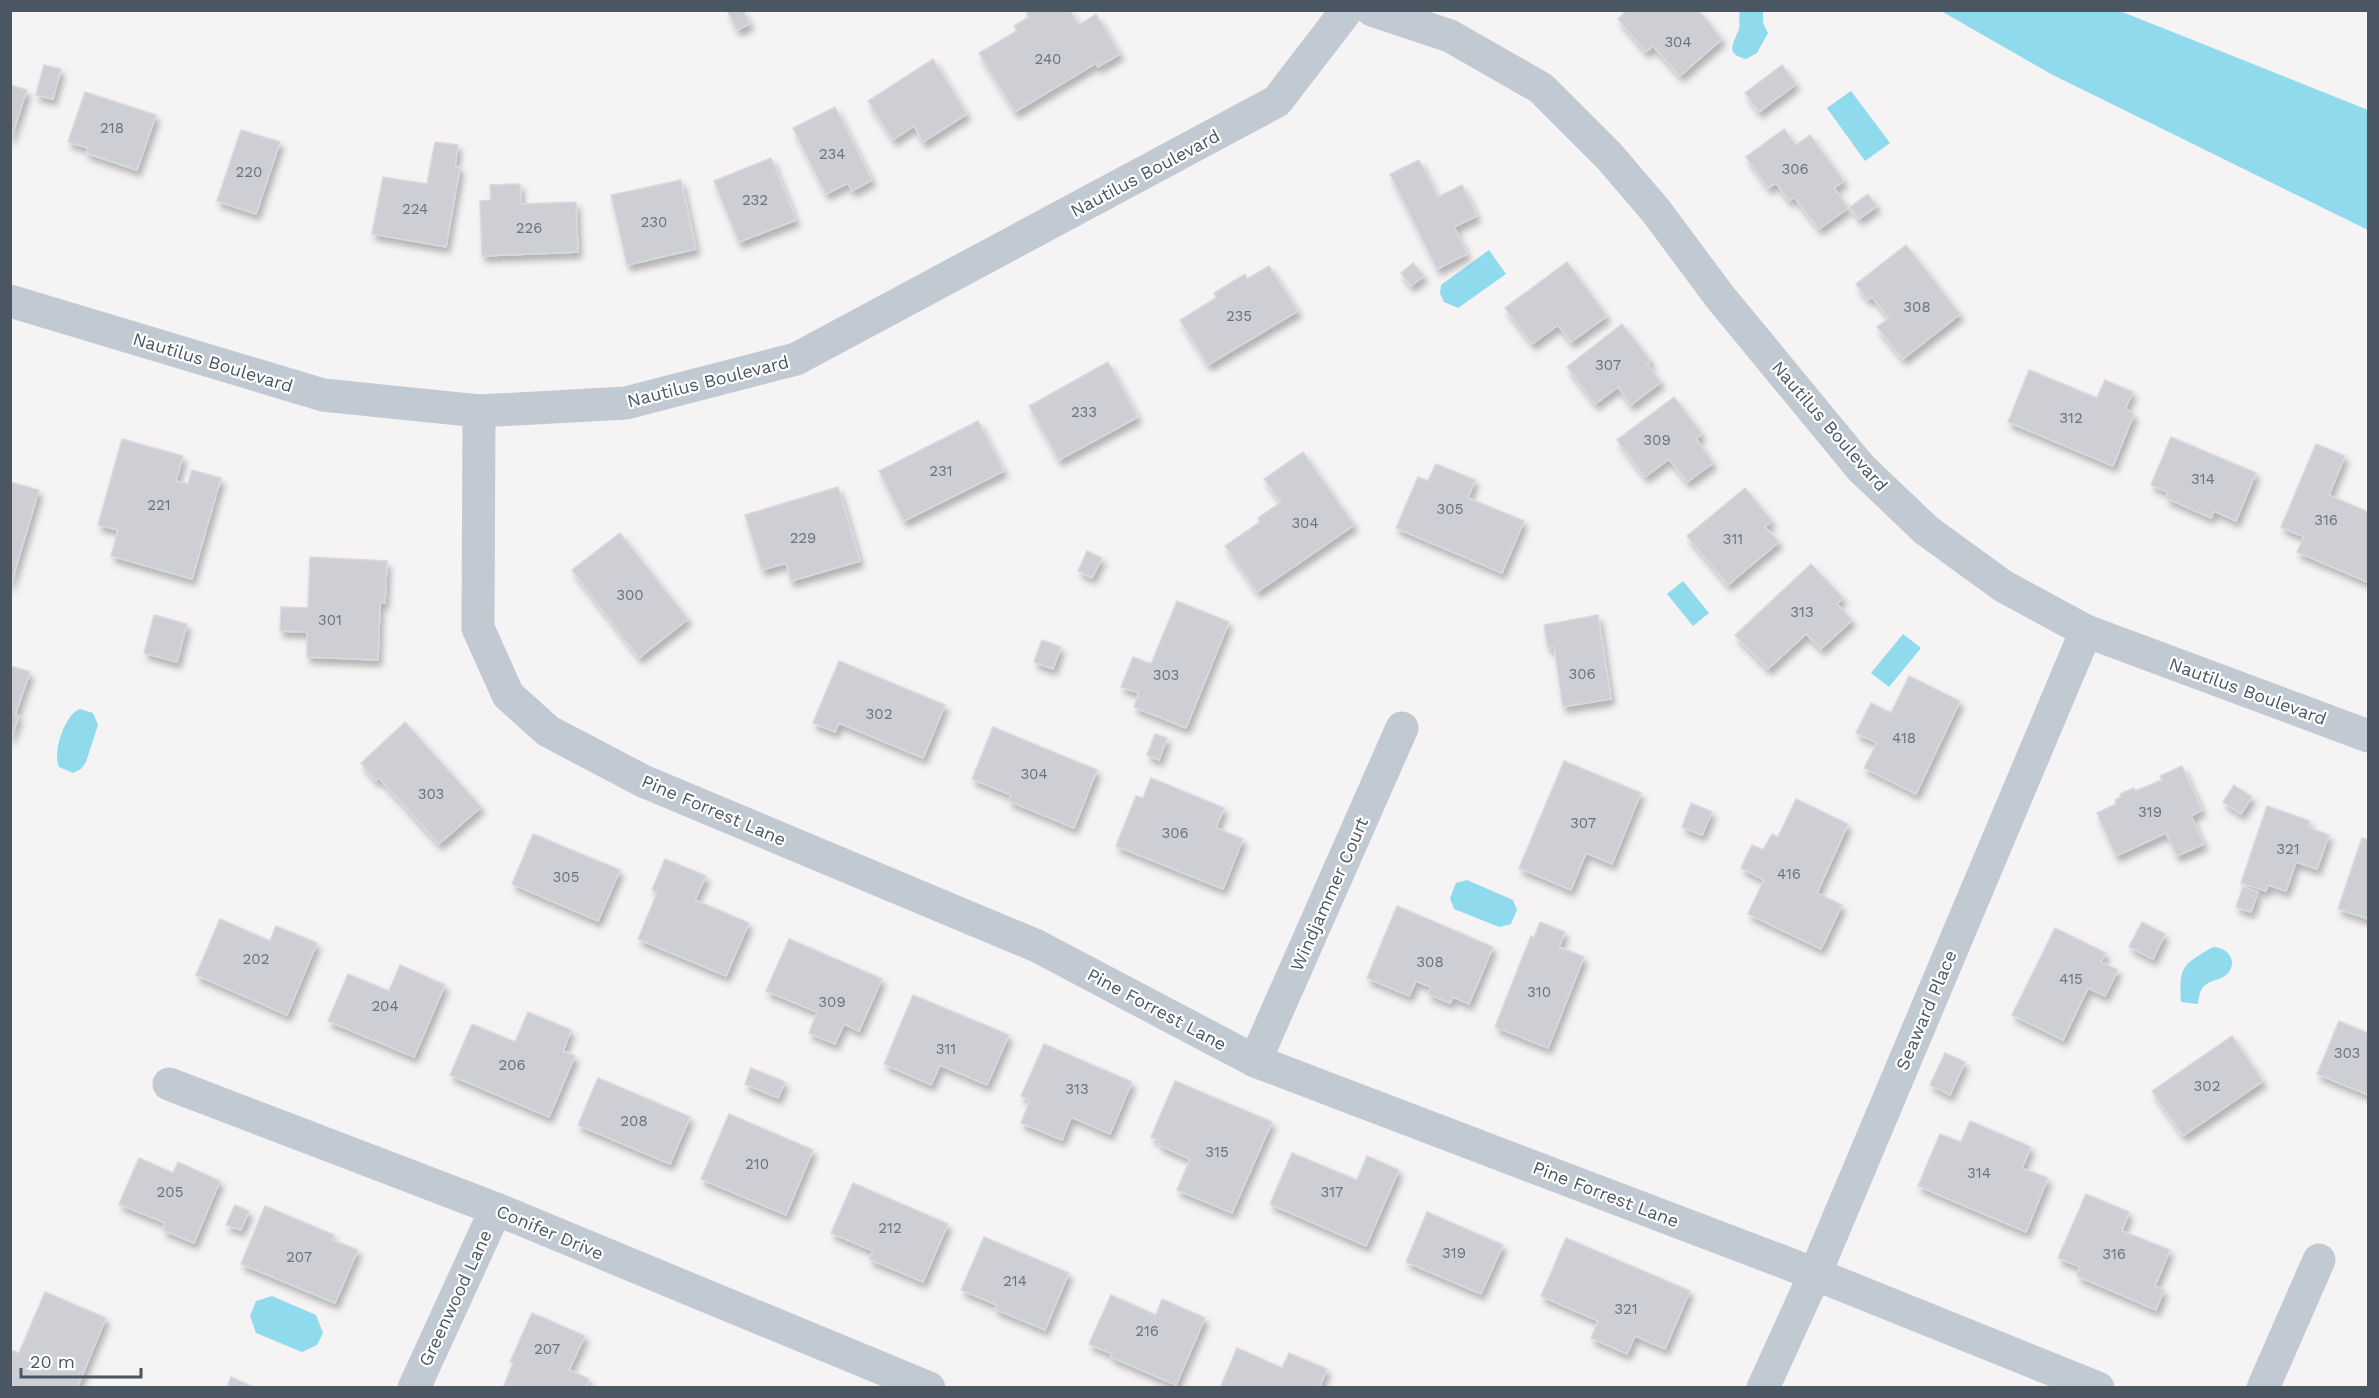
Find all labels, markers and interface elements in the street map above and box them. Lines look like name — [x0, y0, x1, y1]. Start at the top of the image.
house number: 304 — [1664, 33, 1692, 51]
house number: 240 — [1035, 50, 1061, 68]
house number: 218 — [100, 119, 124, 137]
street label: Nautilus Boulevard — [1067, 125, 1223, 221]
house number: 234 — [819, 145, 845, 163]
house number: 306 — [1781, 160, 1809, 178]
house number: 220 — [236, 163, 262, 181]
house number: 232 — [742, 191, 768, 209]
house number: 224 — [402, 200, 428, 218]
house number: 230 — [641, 213, 667, 231]
house number: 226 — [516, 219, 542, 237]
house number: 308 — [1903, 298, 1931, 316]
house number: 235 — [1226, 307, 1252, 325]
street label: Nautilus Boulevard — [131, 328, 295, 396]
street label: Nautilus Boulevard — [625, 351, 791, 411]
house number: 307 — [1595, 356, 1621, 374]
street label: Nautilus Boulevard — [1768, 356, 1892, 496]
house number: 233 — [1071, 403, 1097, 421]
house number: 312 — [2059, 409, 2083, 427]
house number: 309 — [1643, 431, 1671, 449]
house number: 231 — [929, 462, 953, 480]
house number: 314 — [2191, 470, 2215, 488]
house number: 221 — [147, 496, 171, 514]
house number: 305 — [1437, 500, 1463, 518]
house number: 316 — [2314, 511, 2338, 529]
house number: 304 — [1291, 514, 1319, 532]
house number: 229 — [790, 529, 816, 547]
house number: 311 — [1723, 530, 1743, 548]
house number: 300 — [616, 586, 644, 604]
house number: 313 — [1790, 603, 1814, 621]
house number: 301 — [318, 611, 342, 629]
street label: Nautilus Boulevard — [2166, 653, 2330, 729]
house number: 306 — [1568, 665, 1596, 683]
house number: 303 — [1153, 666, 1179, 684]
house number: 302 — [866, 705, 892, 723]
house number: 418 — [1892, 729, 1916, 747]
house number: 304 — [1020, 765, 1048, 783]
street label: Pine Forrest Lane — [639, 770, 789, 850]
house number: 303 — [418, 785, 444, 803]
house number: 319 — [2138, 803, 2162, 821]
street label: Windjammer Court — [1286, 814, 1373, 974]
house number: 307 — [1570, 814, 1596, 832]
house number: 306 — [1161, 824, 1189, 842]
house number: 321 — [2276, 840, 2300, 858]
house number: 416 — [1777, 865, 1801, 883]
house number: 305 — [553, 868, 579, 886]
street label: Seaward Place — [1891, 947, 1961, 1073]
house number: 202 — [243, 950, 269, 968]
house number: 308 — [1416, 953, 1444, 971]
street label: Pine Forrest Lane — [1084, 963, 1230, 1055]
house number: 415 — [2059, 970, 2083, 988]
house number: 310 — [1527, 983, 1551, 1001]
house number: 309 — [818, 993, 846, 1011]
house number: 204 — [371, 997, 399, 1015]
house number: 311 — [936, 1040, 956, 1058]
house number: 303 — [2334, 1044, 2360, 1062]
house number: 206 — [498, 1056, 526, 1074]
house number: 302 — [2194, 1077, 2220, 1095]
house number: 313 — [1065, 1080, 1089, 1098]
house number: 208 — [620, 1112, 648, 1130]
house number: 315 — [1205, 1143, 1229, 1161]
house number: 210 — [745, 1155, 769, 1173]
street label: Pine Forrest Lane — [1530, 1156, 1682, 1232]
house number: 314 — [1967, 1164, 1991, 1182]
house number: 205 — [157, 1183, 183, 1201]
house number: 317 — [1320, 1183, 1344, 1201]
street label: Conifer Drive — [493, 1200, 607, 1264]
house number: 212 — [878, 1219, 902, 1237]
street label: Greenwood Lane — [414, 1226, 496, 1370]
house number: 319 — [1442, 1244, 1466, 1262]
house number: 316 — [2102, 1245, 2126, 1263]
house number: 207 — [286, 1248, 312, 1266]
house number: 214 — [1003, 1272, 1027, 1290]
house number: 321 — [1614, 1300, 1638, 1318]
house number: 216 — [1135, 1322, 1159, 1340]
house number: 207 — [534, 1340, 560, 1358]
scale bar — [21, 1341, 141, 1379]
text: 20 m — [30, 1351, 75, 1372]

